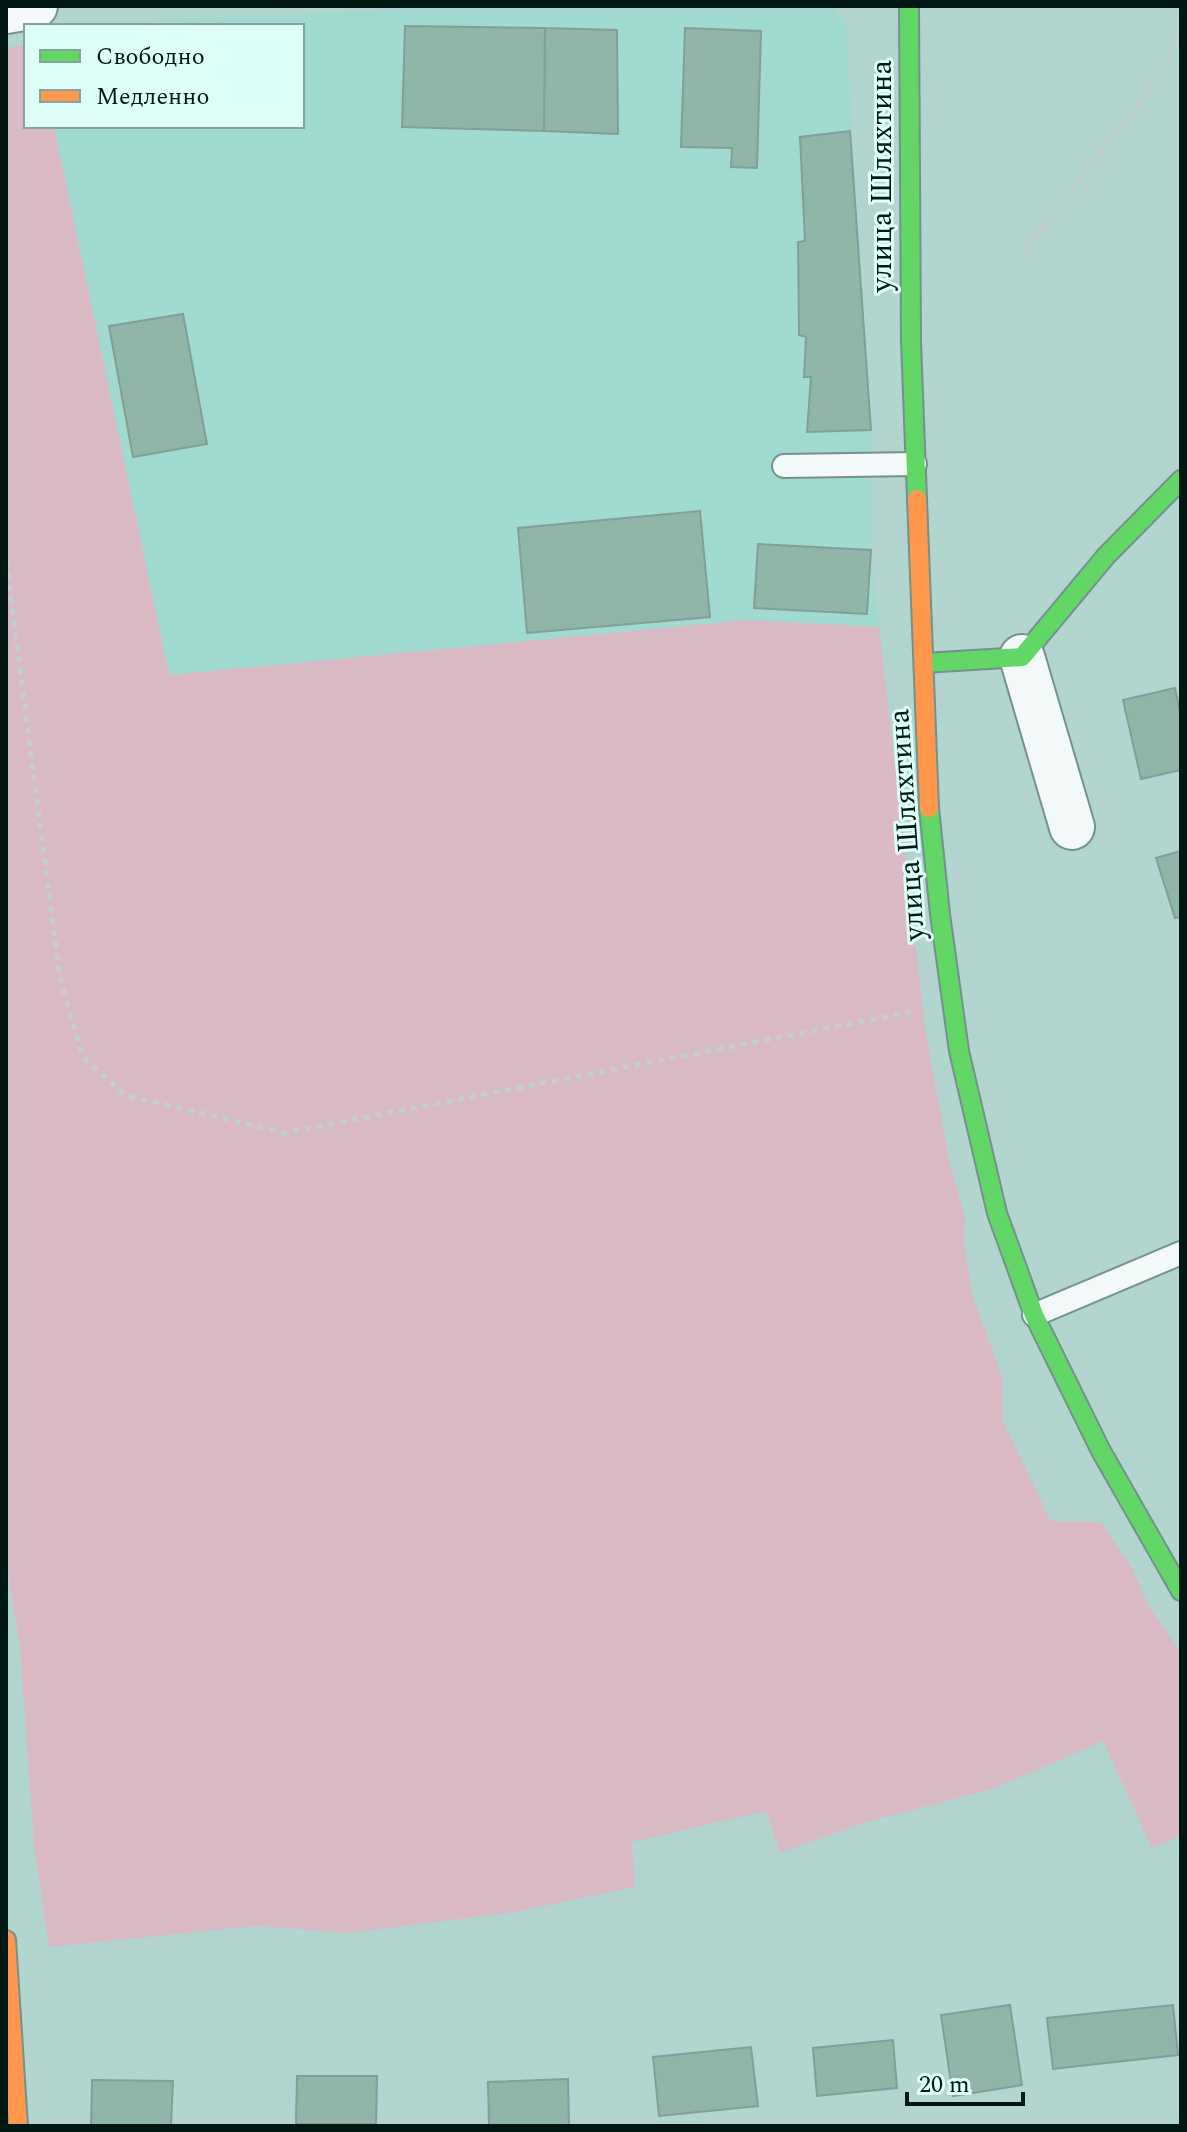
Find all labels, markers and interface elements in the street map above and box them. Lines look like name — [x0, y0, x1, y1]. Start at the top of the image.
legend — [24, 24, 304, 128]
text: Свободно — [96, 39, 205, 75]
street label: улица Шляхтина — [859, 59, 905, 293]
text: Медленно — [96, 79, 209, 115]
street label: улица Шляхтина — [876, 707, 938, 944]
scale bar — [907, 2056, 1023, 2106]
text: 20 m — [919, 2067, 970, 2103]

